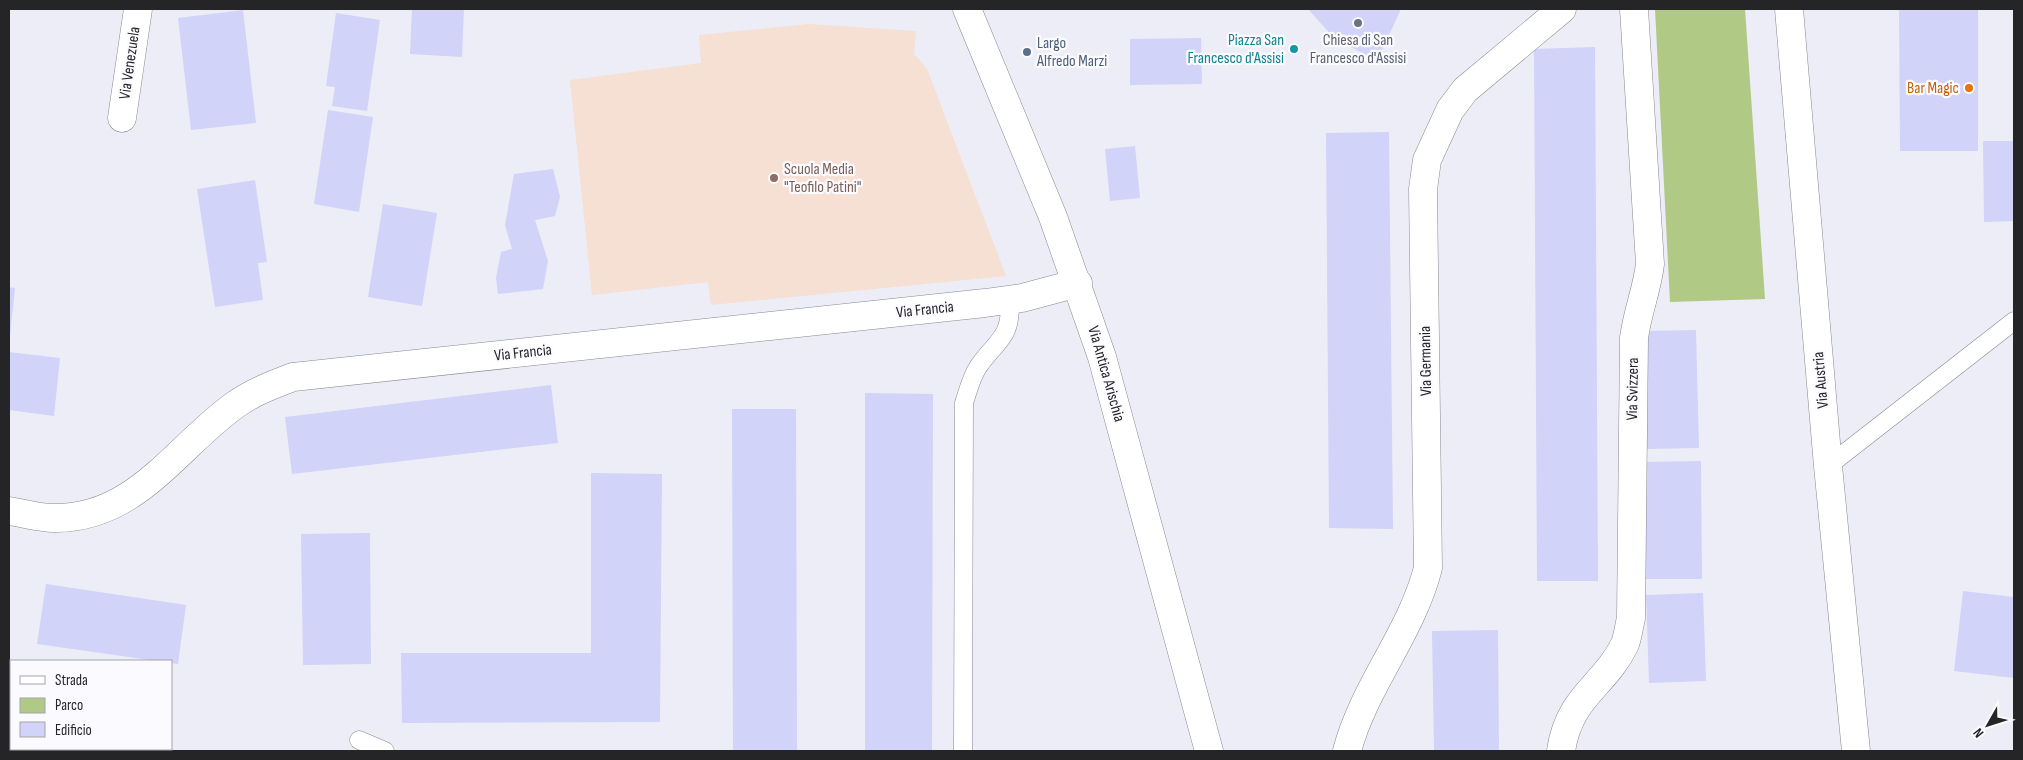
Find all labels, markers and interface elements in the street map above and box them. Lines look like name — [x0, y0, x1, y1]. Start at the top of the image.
marker: Chiesa di San Francesco d'Assisi — [1352, 17, 1364, 29]
street label: Via Venezuela — [115, 25, 145, 101]
place label: Piazza San Francesco d'Assisi — [1187, 31, 1284, 68]
place label: Chiesa di San Francesco d'Assisi — [1310, 31, 1406, 68]
place label: Largo Alfredo Marzi — [1036, 34, 1107, 71]
marker: Piazza San Francesco d'Assisi — [1288, 43, 1300, 55]
marker: Largo Alfredo Marzi — [1021, 46, 1033, 58]
place label: Bar Magic — [1907, 79, 1959, 98]
marker: Bar Magic — [1963, 82, 1975, 94]
place label: Scuola Media "Teofilo Patini" — [784, 160, 861, 197]
marker: Scuola Media "Teofilo Patini" — [768, 172, 780, 184]
street label: Via Francia — [895, 298, 955, 322]
street label: Via Antica Arischia — [1083, 324, 1129, 424]
street label: Via Germania — [1416, 326, 1436, 396]
street label: Via Francia — [493, 341, 553, 365]
street label: Via Austria — [1809, 351, 1833, 409]
street label: Via Svizzera — [1623, 357, 1643, 421]
legend — [10, 660, 172, 750]
text: Strada — [55, 671, 88, 690]
text: Parco — [55, 696, 83, 715]
north arrow — [1963, 700, 2013, 750]
text: Edificio — [55, 721, 92, 740]
text: N — [1969, 725, 1987, 741]

